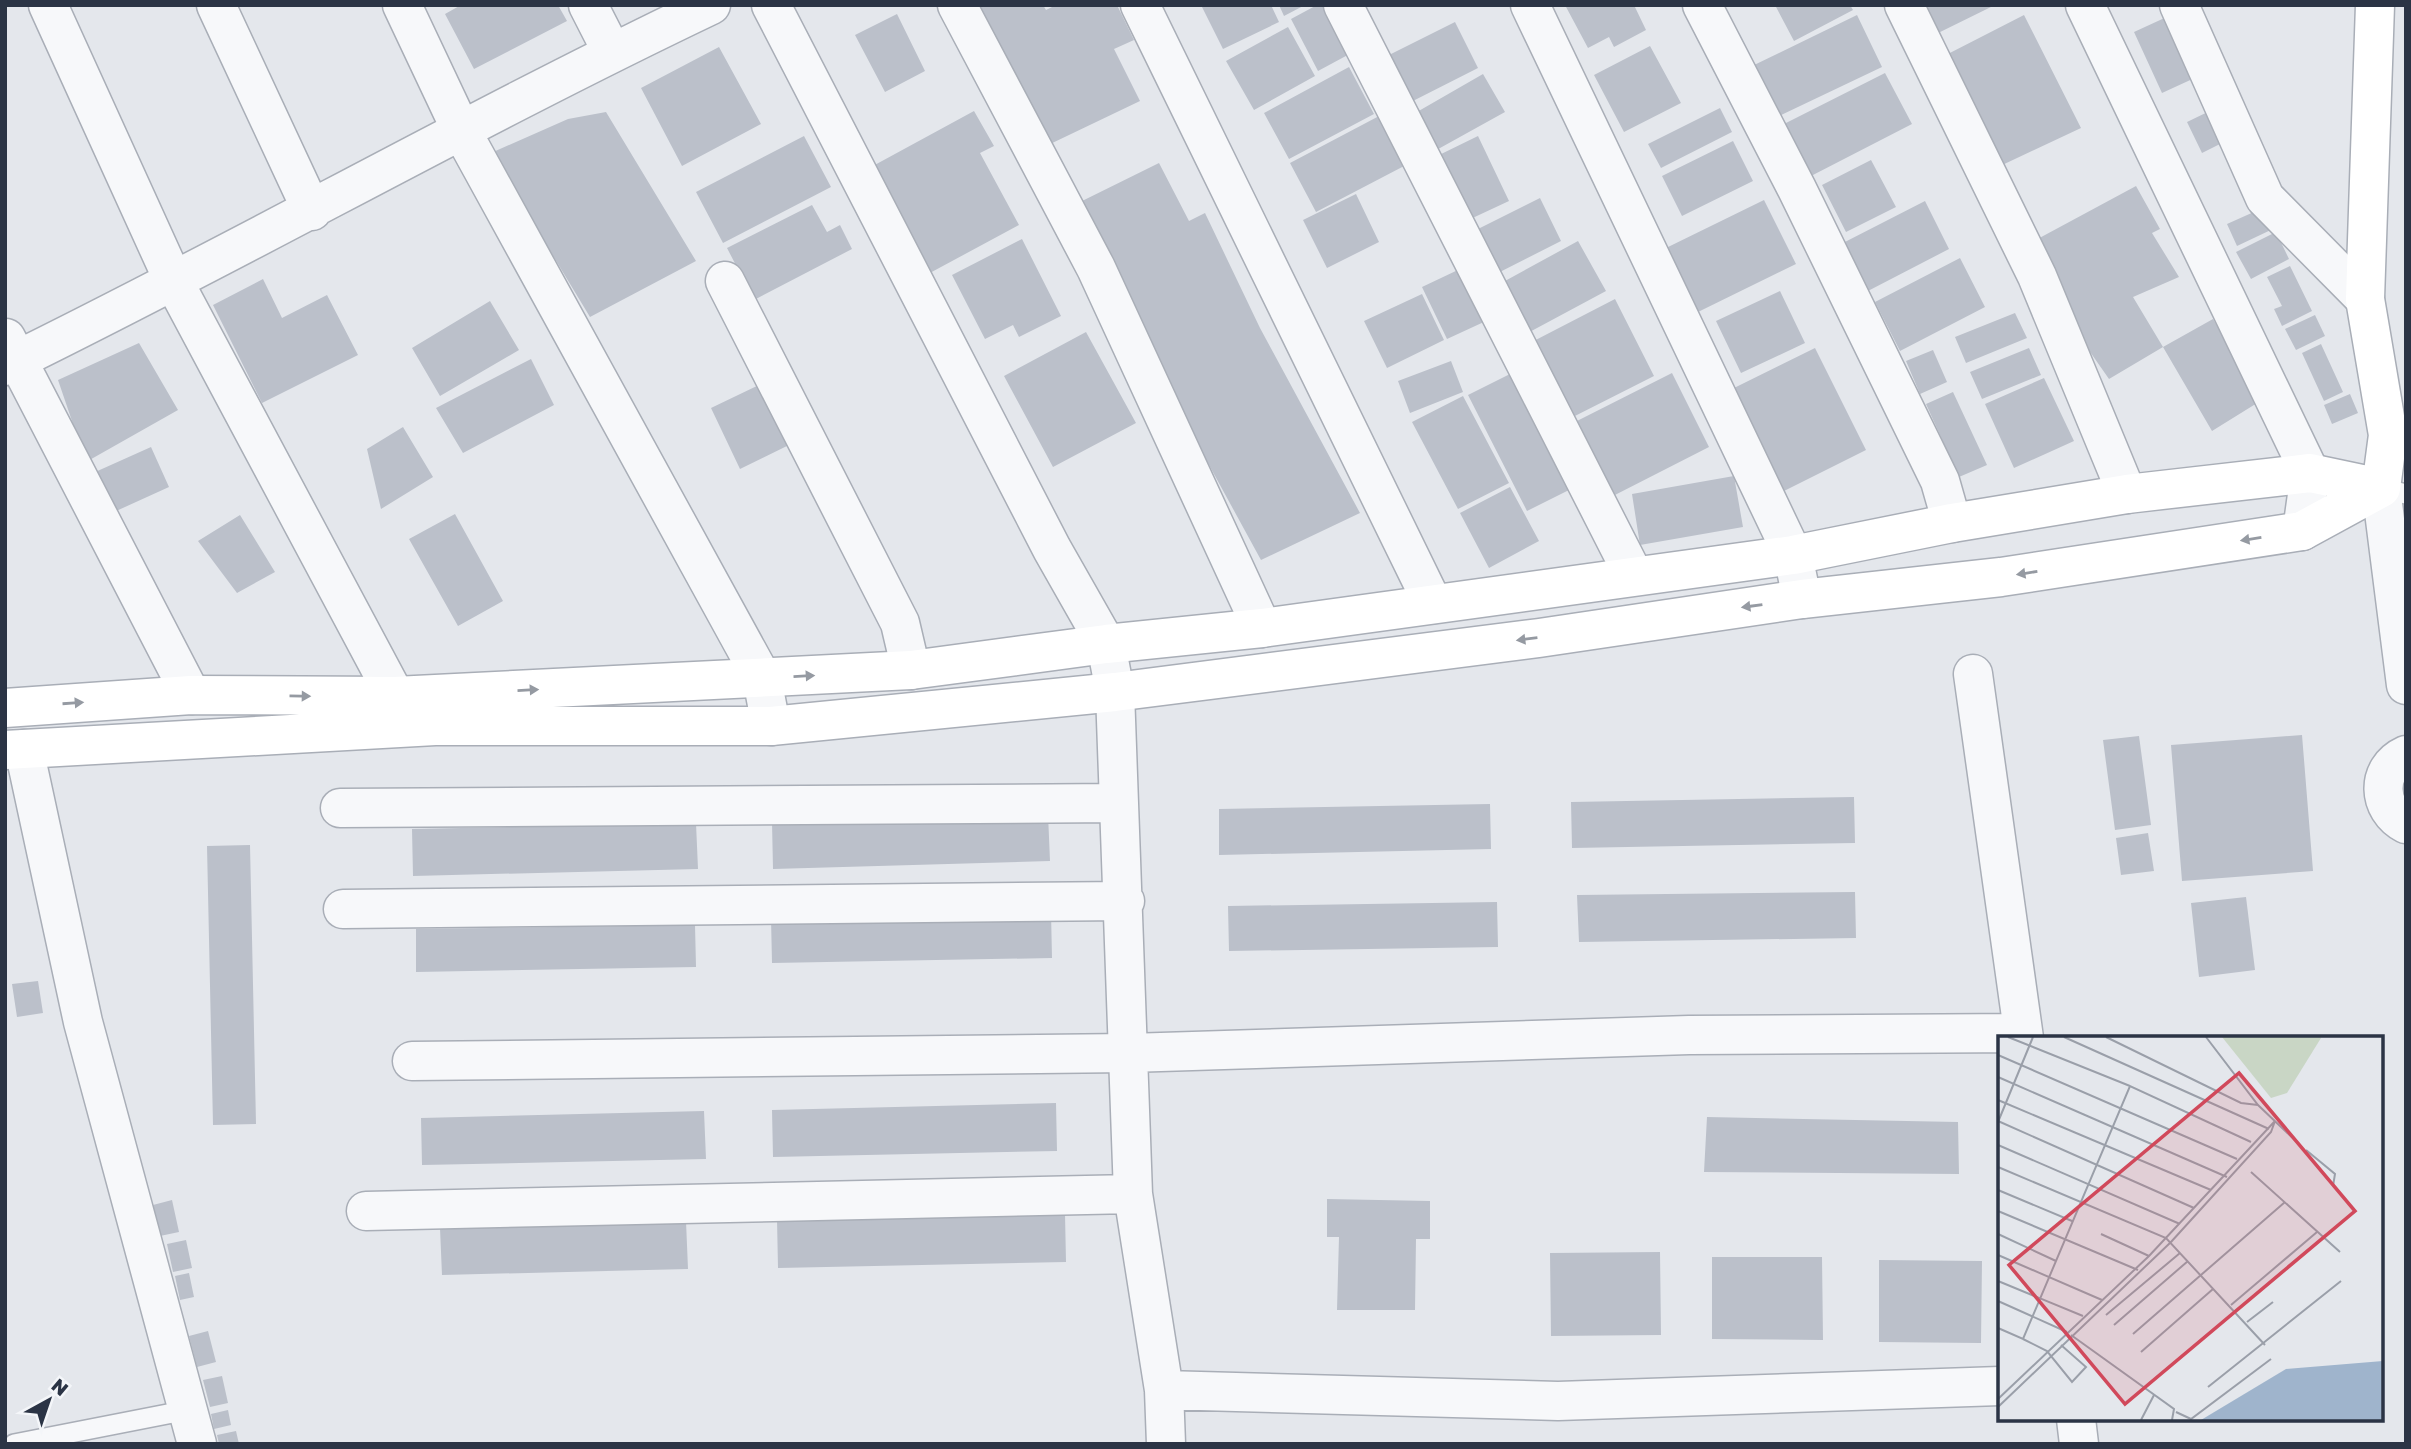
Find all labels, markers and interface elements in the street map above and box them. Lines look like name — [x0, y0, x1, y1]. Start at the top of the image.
one-way arrow — [2240, 534, 2262, 545]
one-way arrow — [2015, 568, 2037, 579]
one-way arrow — [1741, 601, 1763, 612]
one-way arrow — [1516, 634, 1538, 645]
one-way arrow — [793, 670, 815, 681]
one-way arrow — [517, 684, 539, 695]
one-way arrow — [290, 690, 312, 701]
one-way arrow — [63, 697, 85, 708]
inset map — [1998, 1036, 2383, 1421]
north arrow — [14, 1365, 84, 1435]
text: N — [47, 1373, 73, 1400]

